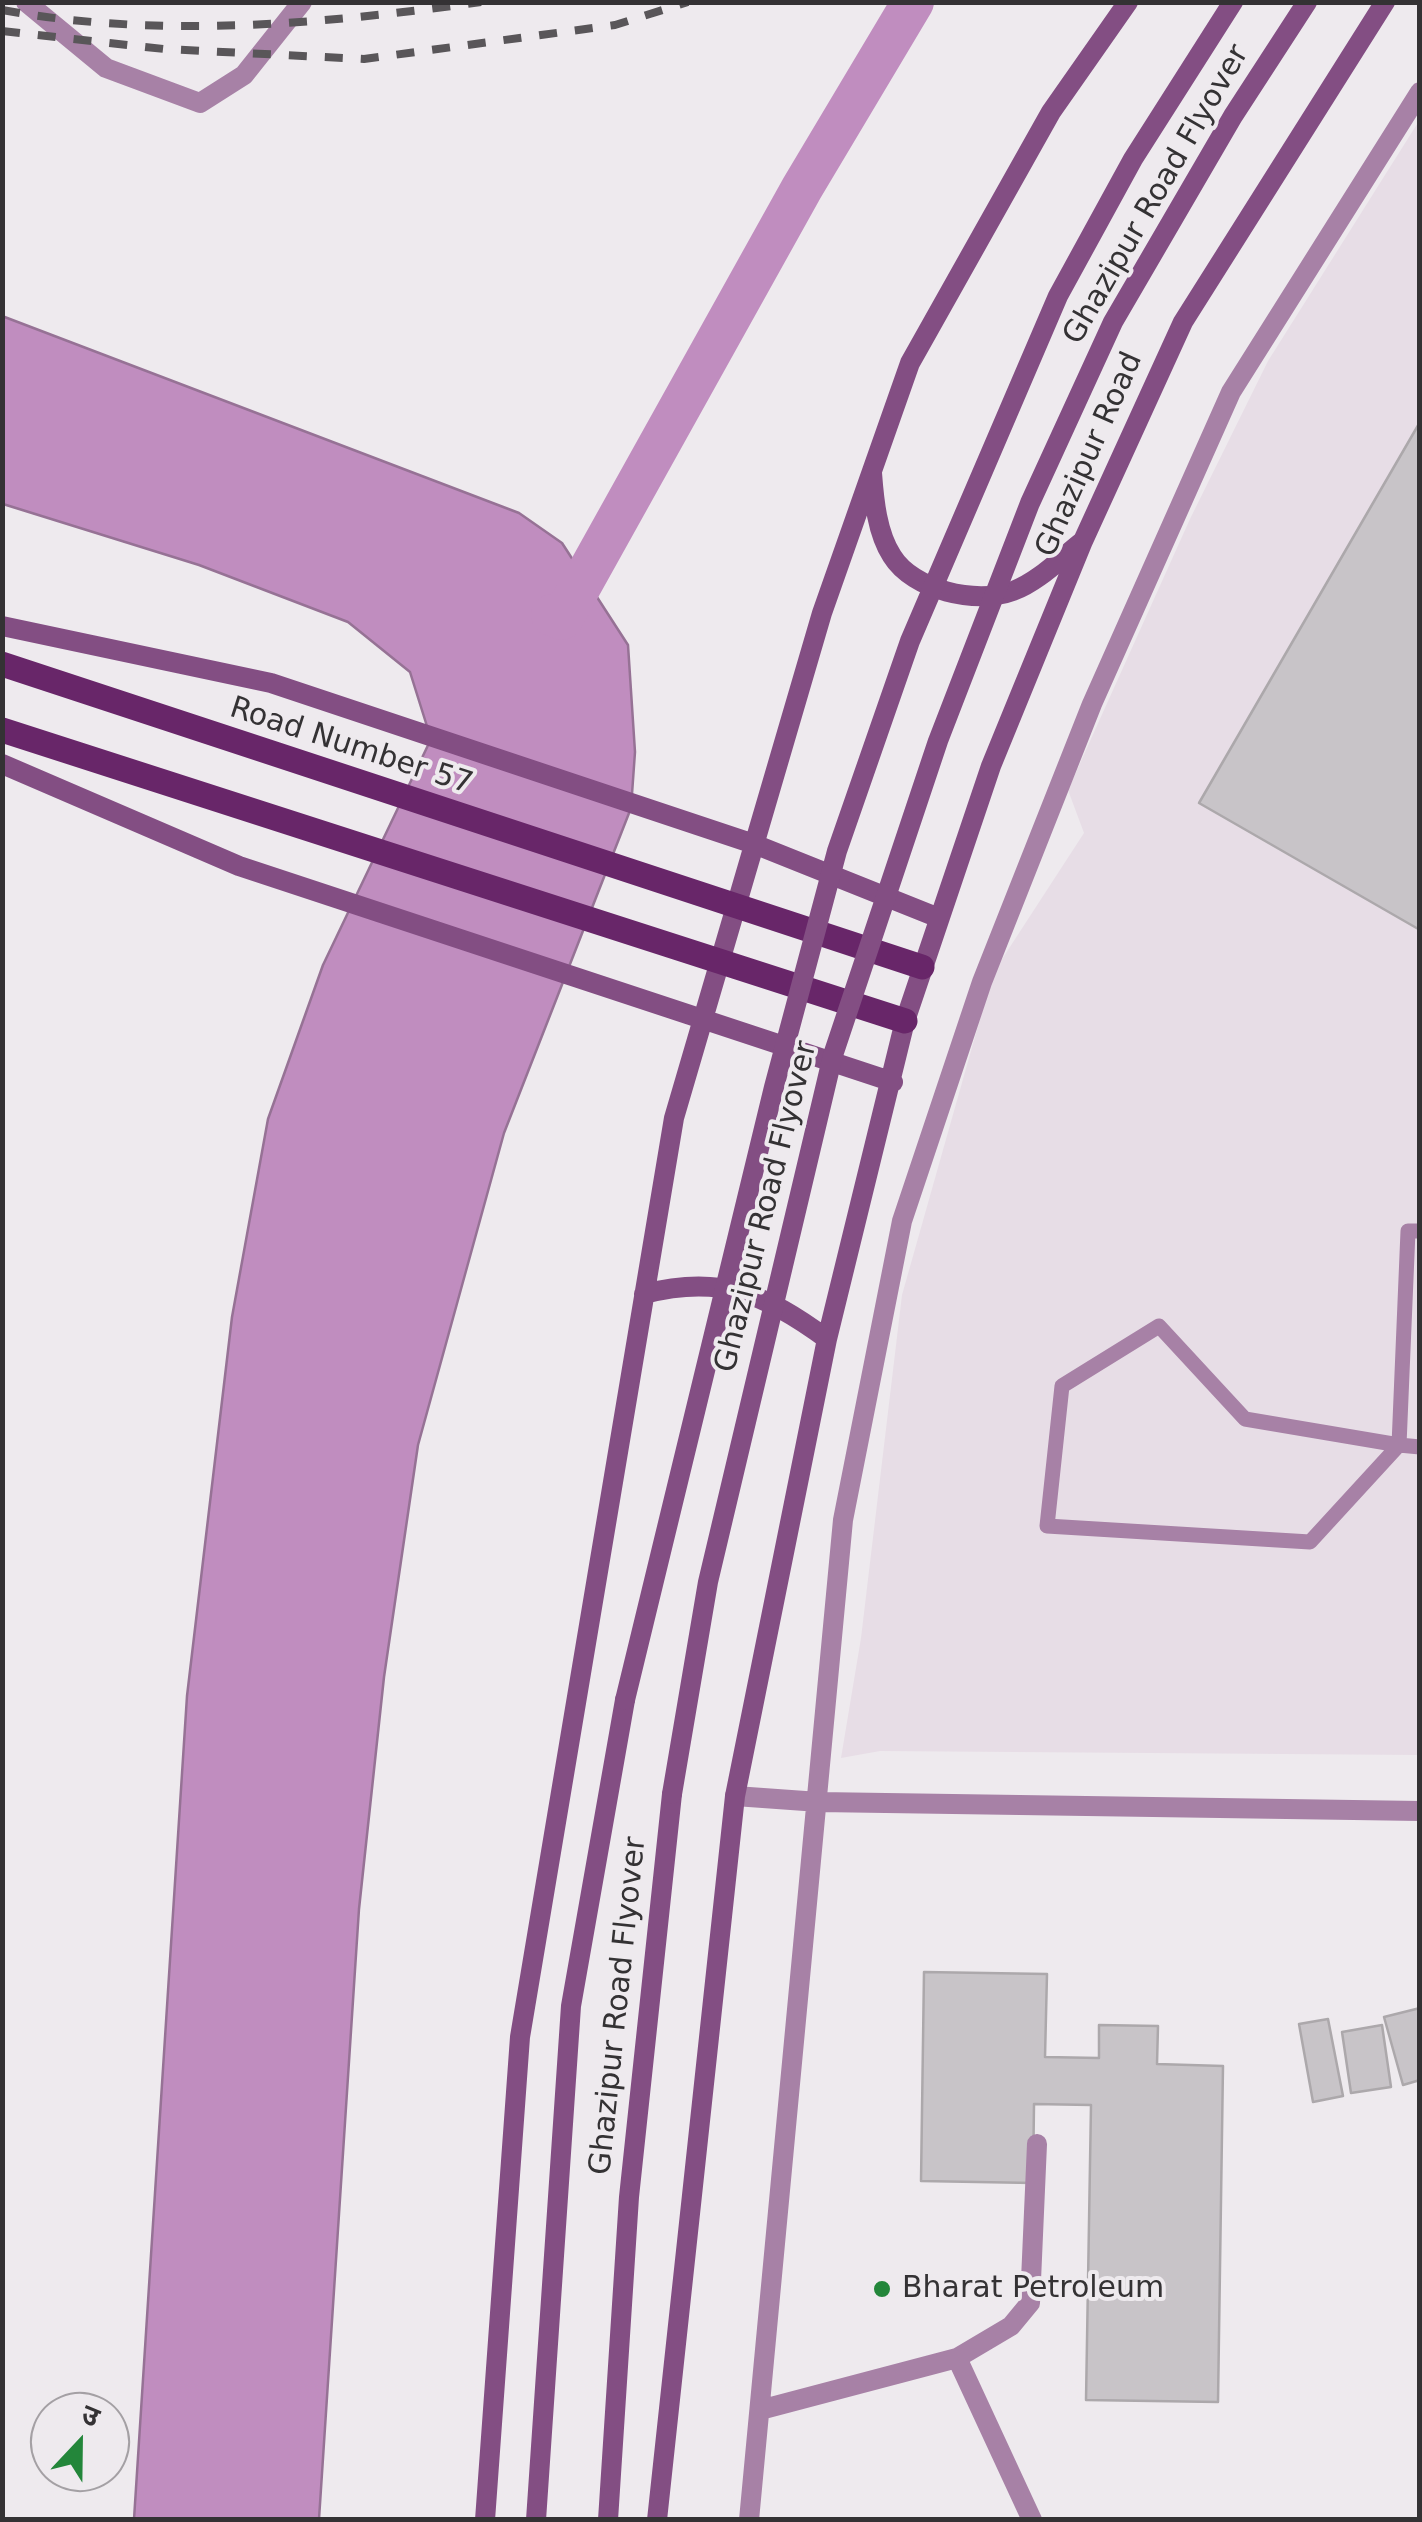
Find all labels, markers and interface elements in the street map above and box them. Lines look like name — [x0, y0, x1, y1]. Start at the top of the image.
street label: Ghazipur Road Flyover — [1056, 39, 1258, 351]
street label: Ghazipur Road — [1029, 347, 1151, 563]
street label: Road Number 57 — [225, 691, 477, 803]
street label: Ghazipur Road Flyover — [708, 1038, 826, 1376]
street label: Ghazipur Road Flyover — [583, 1835, 655, 2177]
place label: Bharat Petroleum — [902, 2271, 1164, 2307]
marker: Bharat Petroleum — [871, 2278, 893, 2300]
north arrow — [30, 2392, 130, 2492]
text: उ — [77, 2397, 104, 2434]

